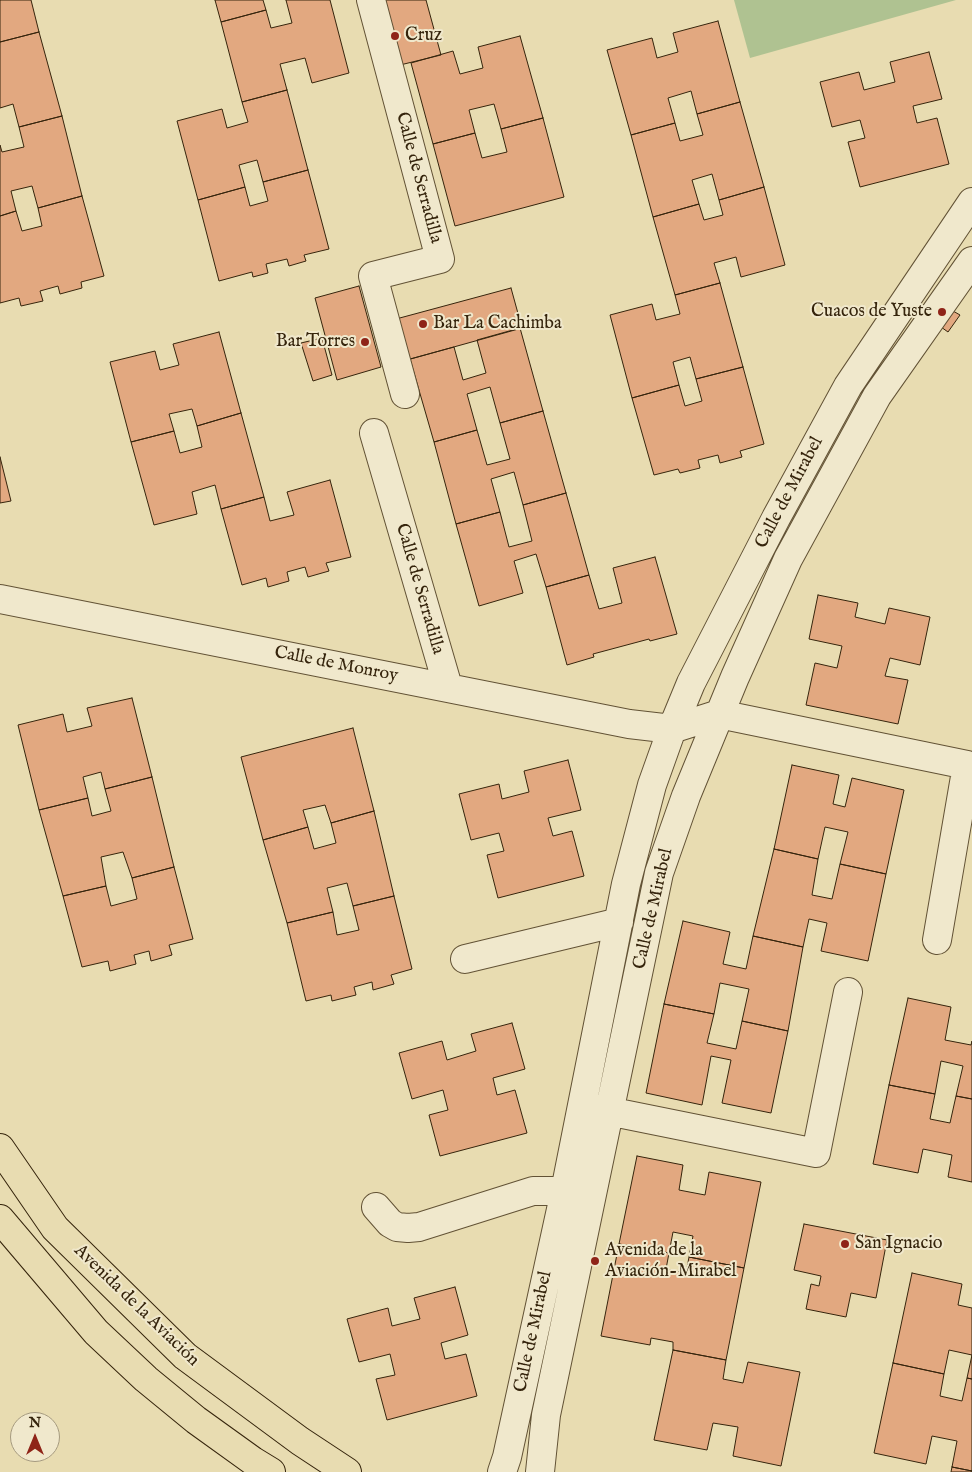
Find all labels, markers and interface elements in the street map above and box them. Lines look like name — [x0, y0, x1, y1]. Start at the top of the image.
place label: Cruz — [405, 25, 442, 47]
marker: Cruz — [389, 30, 401, 42]
street label: Calle de Serradilla — [390, 110, 446, 246]
place label: Cuacos de Yuste — [811, 301, 932, 323]
marker: Cuacos de Yuste — [936, 306, 948, 318]
place label: Bar La Cachimba — [433, 313, 562, 335]
marker: Bar La Cachimba — [417, 318, 429, 330]
place label: Bar Torres — [276, 331, 355, 353]
marker: Bar Torres — [359, 336, 371, 348]
street label: Calle de Mirabel — [752, 433, 828, 553]
street label: Calle de Serradilla — [390, 521, 448, 657]
street label: Calle de Monroy — [272, 642, 400, 688]
street label: Calle de Mirabel — [630, 846, 678, 972]
place label: San Ignacio — [855, 1233, 943, 1255]
marker: San Ignacio — [839, 1238, 851, 1250]
place label: Avenida de la Aviación-Mirabel — [605, 1240, 736, 1282]
street label: Avenida de la Aviación — [69, 1241, 203, 1371]
marker: Avenida de la Aviación-Mirabel — [589, 1255, 601, 1267]
street label: Calle de Mirabel — [511, 1269, 557, 1395]
north arrow — [10, 1412, 60, 1462]
text: N — [29, 1414, 41, 1432]

